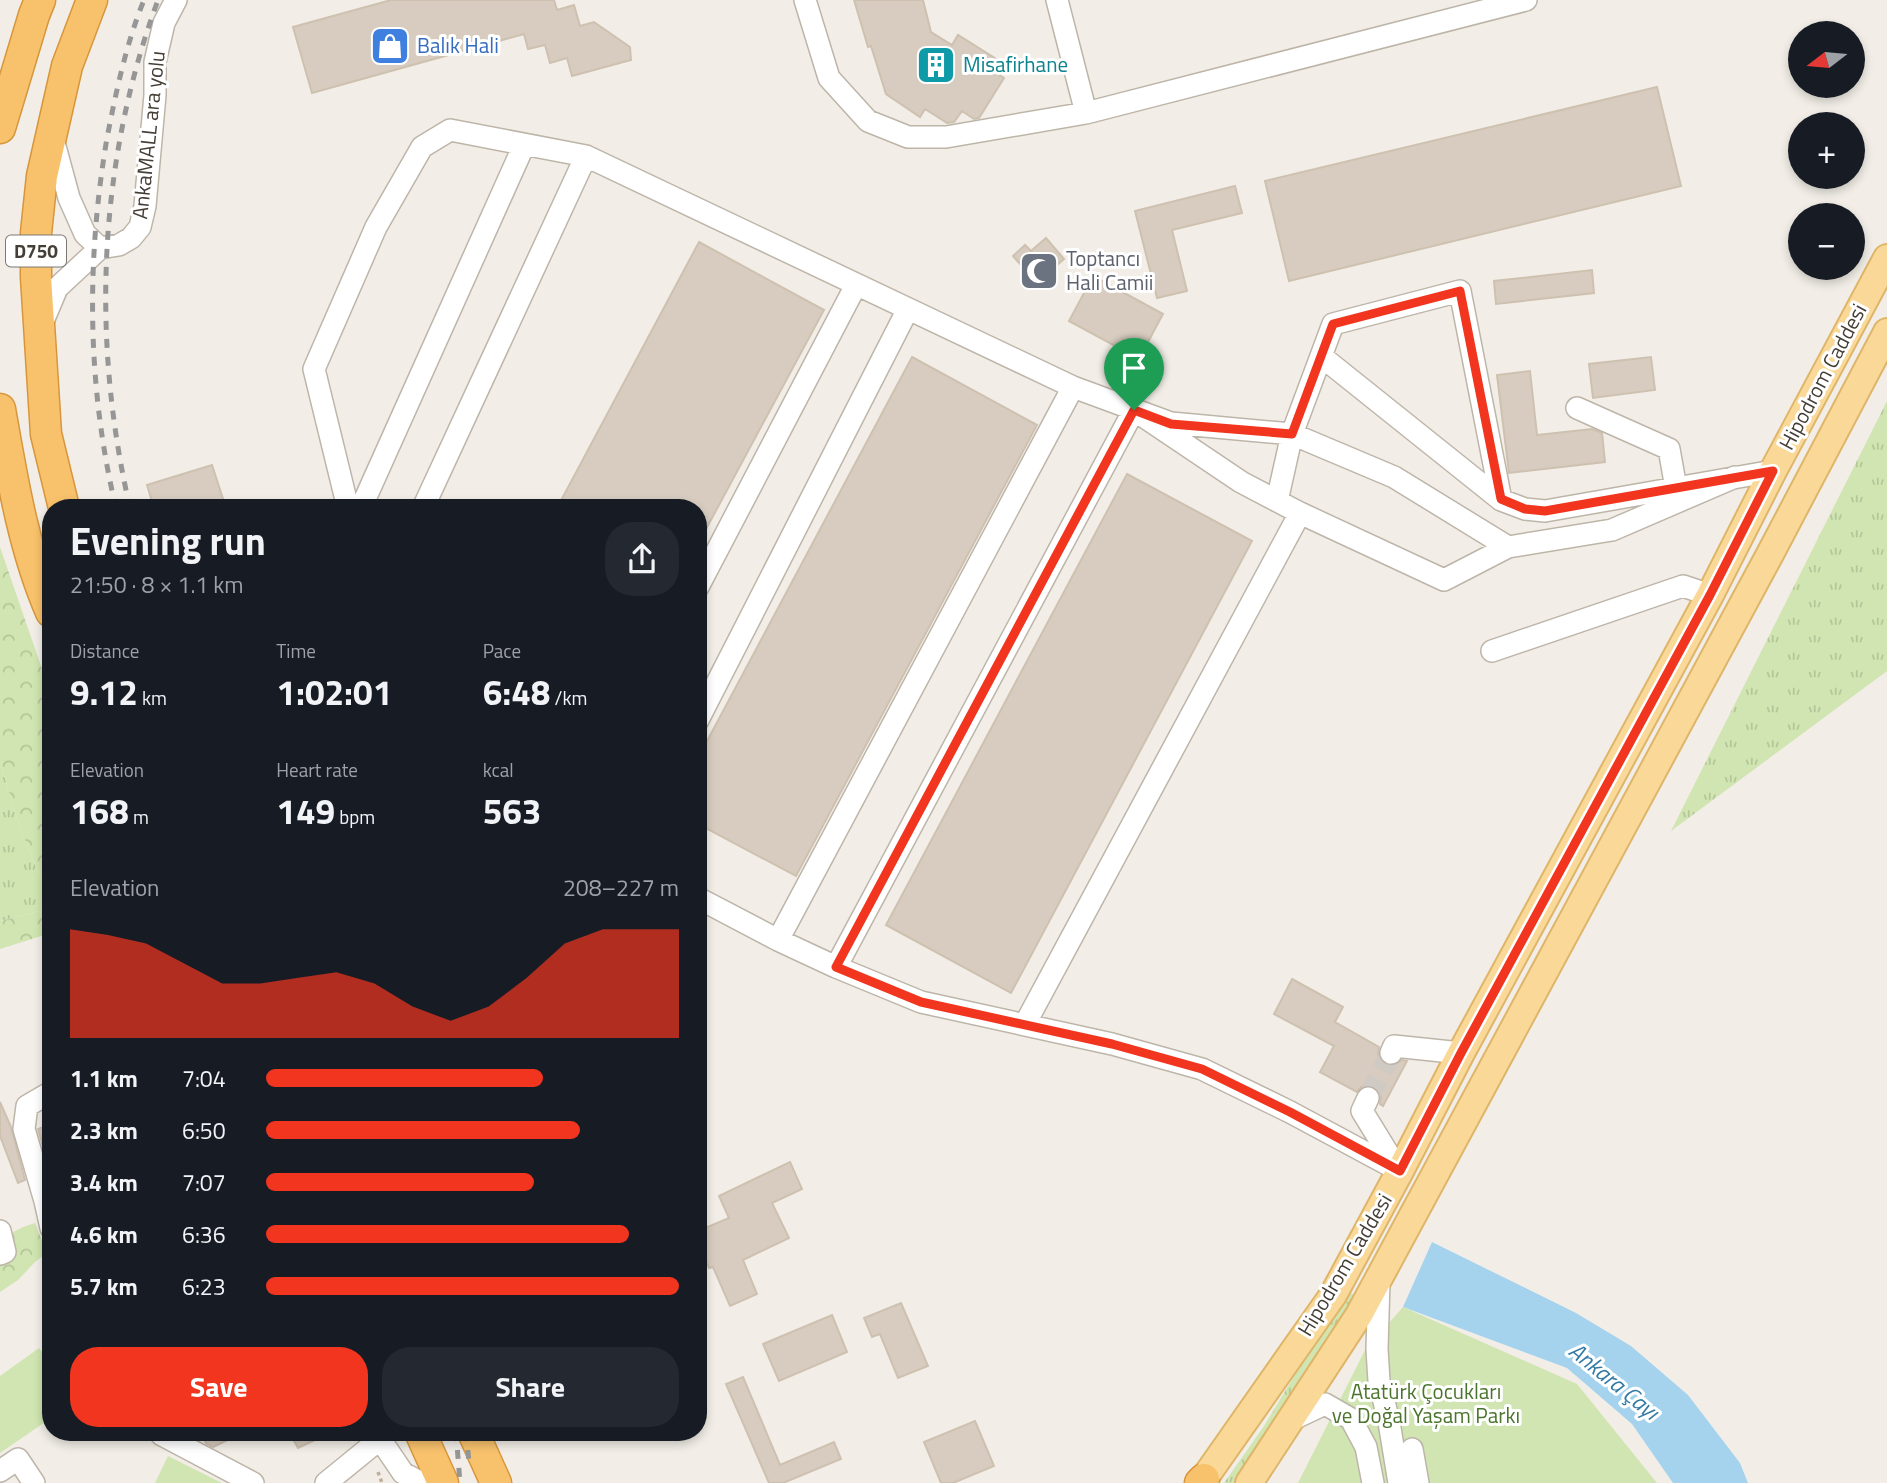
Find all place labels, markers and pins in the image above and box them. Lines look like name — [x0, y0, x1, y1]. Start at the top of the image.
shop icon: Balık Hali — [369, 25, 411, 67]
place label: Balık Hali — [417, 29, 499, 61]
building icon: Misafirhane — [915, 44, 957, 86]
place label: Misafirhane — [963, 48, 1068, 80]
place label: Toptancı Hali Camii — [1066, 242, 1153, 298]
mosque icon: Toptancı Hali Camii — [1018, 250, 1060, 292]
pin — [1104, 338, 1164, 410]

